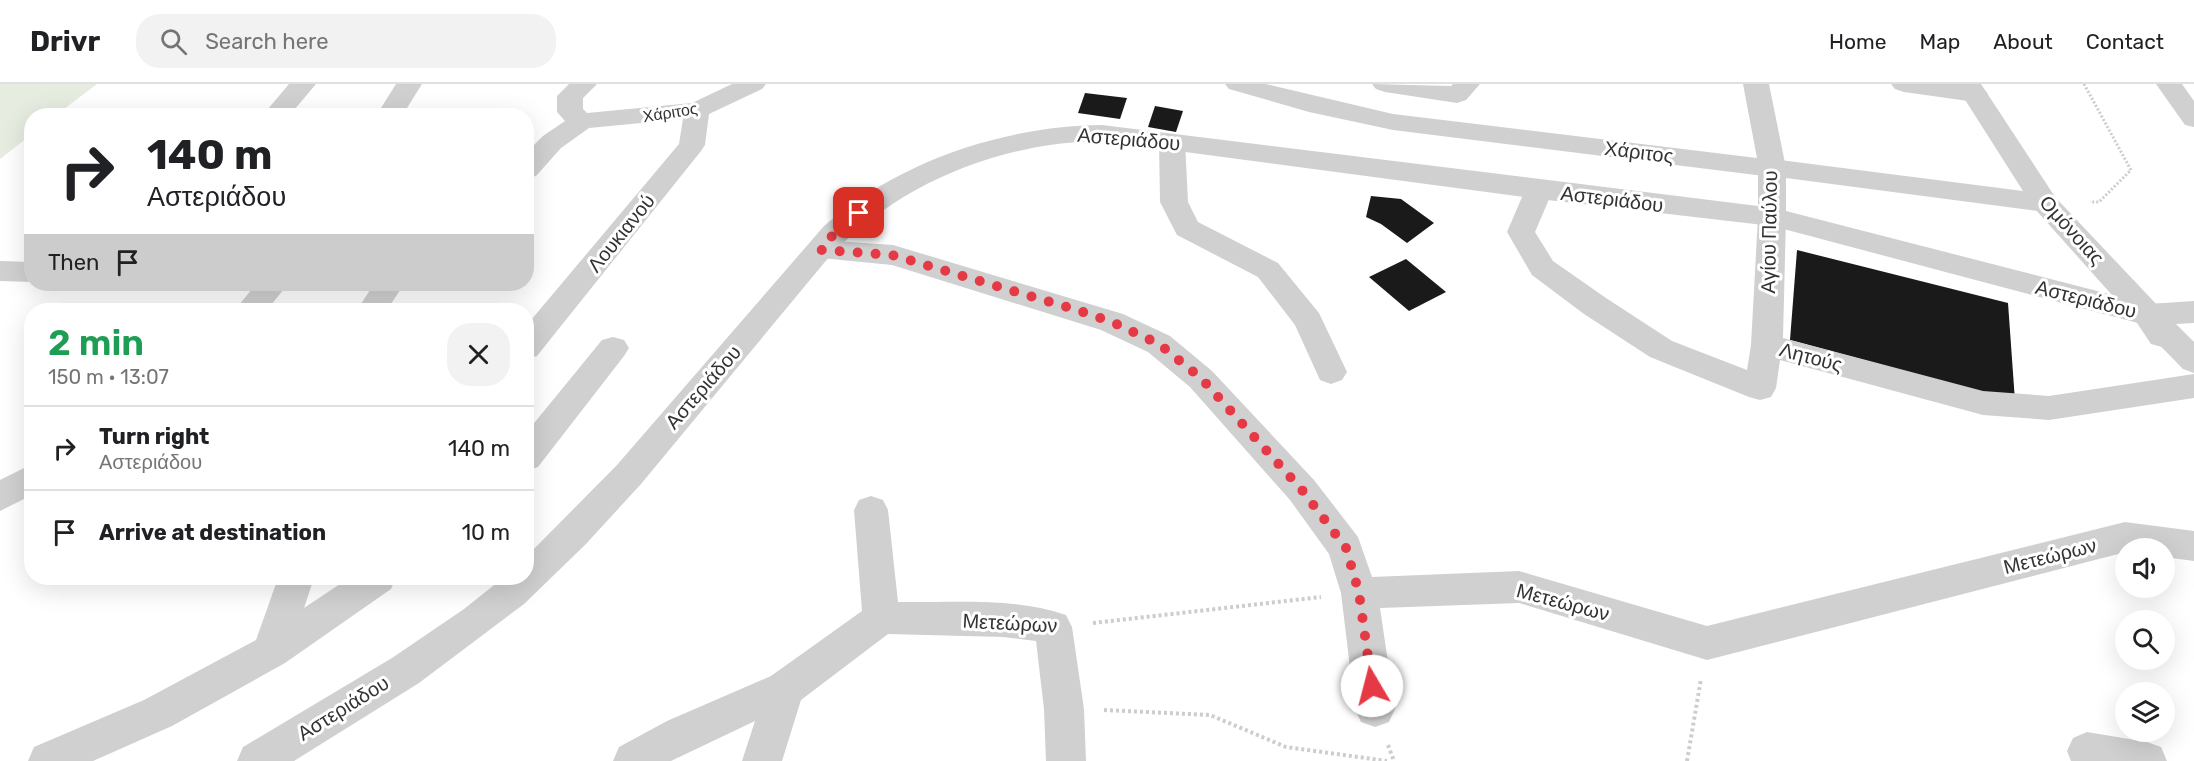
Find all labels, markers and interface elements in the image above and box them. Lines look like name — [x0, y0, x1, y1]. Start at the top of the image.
search box — [136, 14, 556, 68]
text: Drivr — [30, 25, 100, 58]
icon: search — [157, 25, 190, 58]
text: Search here — [205, 28, 329, 55]
text: Home — [1829, 29, 1886, 54]
text: Map — [1919, 29, 1960, 54]
text: About — [1993, 29, 2053, 54]
text: Contact — [2086, 29, 2164, 54]
street label: Χάριτος — [641, 99, 699, 126]
street label: Αστεριάδου — [1077, 123, 1181, 155]
text: 140 m — [147, 130, 273, 180]
icon: right — [48, 132, 126, 210]
street label: Χάριτος — [1603, 136, 1675, 168]
street label: Αγίου Παύλου — [1756, 170, 1782, 294]
text: Αστεριάδου — [147, 181, 286, 213]
street label: Αστεριάδου — [1559, 181, 1665, 217]
pin — [833, 187, 884, 238]
street label: Λουκιανού — [582, 189, 660, 277]
street label: Ομόνοιας — [2035, 190, 2110, 270]
icon: arrive — [842, 196, 875, 229]
icon: arrive — [111, 246, 144, 279]
text: Then — [48, 249, 99, 276]
street label: Αστεριάδου — [2033, 275, 2139, 323]
text: 2 min — [48, 321, 144, 364]
button: close — [447, 323, 510, 386]
street label: Λητούς — [1777, 337, 1845, 377]
street label: Αστεριάδου — [660, 340, 746, 434]
text: 150 m · 13:07 — [48, 365, 169, 389]
text: Turn right — [99, 423, 209, 450]
icon: right — [48, 432, 81, 465]
text: 140 m — [448, 435, 510, 462]
text: Αστεριάδου — [99, 450, 202, 474]
icon: arrive — [48, 516, 81, 549]
text: Arrive at destination — [99, 519, 326, 546]
text: 10 m — [462, 519, 510, 546]
street label: Μετεώρων — [2001, 533, 2099, 579]
map controls — [2115, 538, 2175, 742]
button: sound — [2115, 538, 2175, 598]
street label: Μετεώρων — [1514, 578, 1612, 626]
street label: Μετεώρων — [962, 609, 1058, 637]
button: search — [2115, 610, 2175, 670]
position arrow — [1340, 654, 1404, 718]
street label: Αστεριάδου — [293, 671, 393, 745]
button: layers — [2115, 682, 2175, 742]

